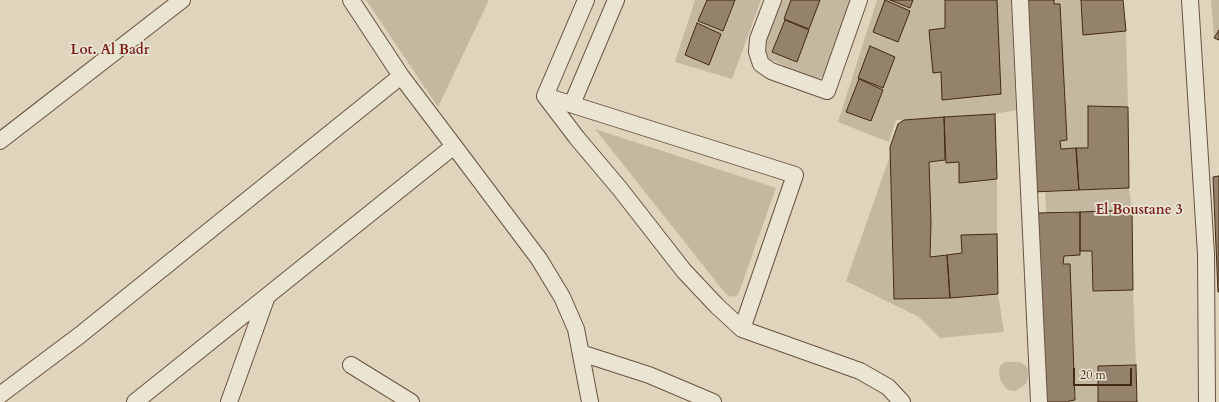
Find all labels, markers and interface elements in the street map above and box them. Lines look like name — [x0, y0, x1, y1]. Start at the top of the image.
district label: Lot. Al Badr — [71, 43, 149, 59]
district label: El Boustane 3 — [1095, 203, 1183, 219]
scale bar — [1075, 360, 1134, 386]
text: 20 m — [1080, 367, 1106, 383]

